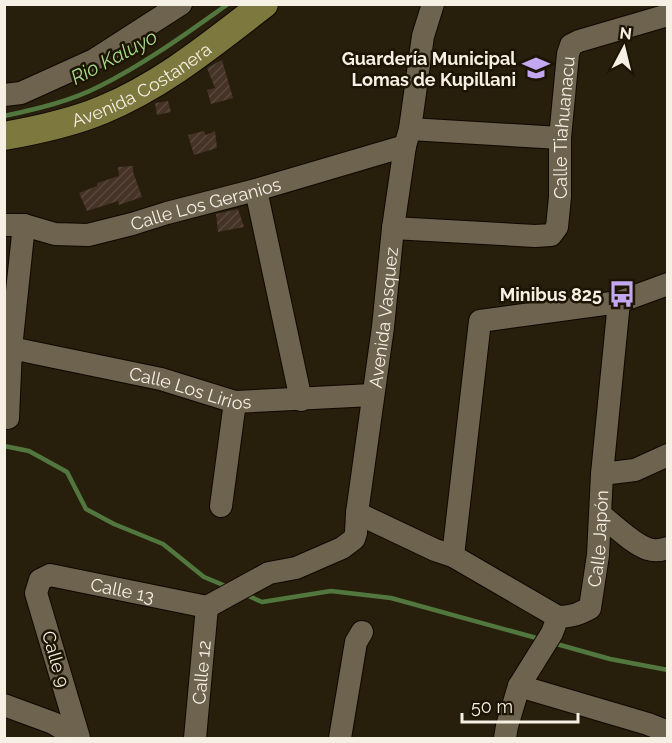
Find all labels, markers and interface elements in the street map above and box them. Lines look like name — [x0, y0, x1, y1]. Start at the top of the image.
north arrow — [594, 18, 654, 78]
text: N — [619, 23, 633, 44]
water label: Rio Kaluyo — [67, 24, 161, 90]
street label: Avenida Costanera — [69, 38, 215, 131]
place label: Guardería Municipal Lomas de Kupillani — [342, 48, 516, 90]
school or university icon: Guardería Municipal Lomas de Kupillani — [521, 53, 551, 83]
street label: Calle Tiahuanacu — [550, 55, 578, 199]
street label: Calle Los Geranios — [128, 173, 283, 234]
street label: Avenida Vasquez — [364, 246, 402, 389]
bus stop icon: Minibus 825 — [607, 279, 637, 309]
place label: Minibus 825 — [500, 284, 602, 305]
street label: Calle Los Lirios — [128, 362, 252, 413]
street label: Calle Japón — [583, 490, 612, 589]
street label: Calle 13 — [89, 573, 156, 607]
street label: Calle 9 — [38, 628, 74, 690]
street label: Calle 12 — [188, 639, 214, 705]
scale bar — [462, 686, 578, 724]
text: 50 m — [471, 696, 513, 717]

